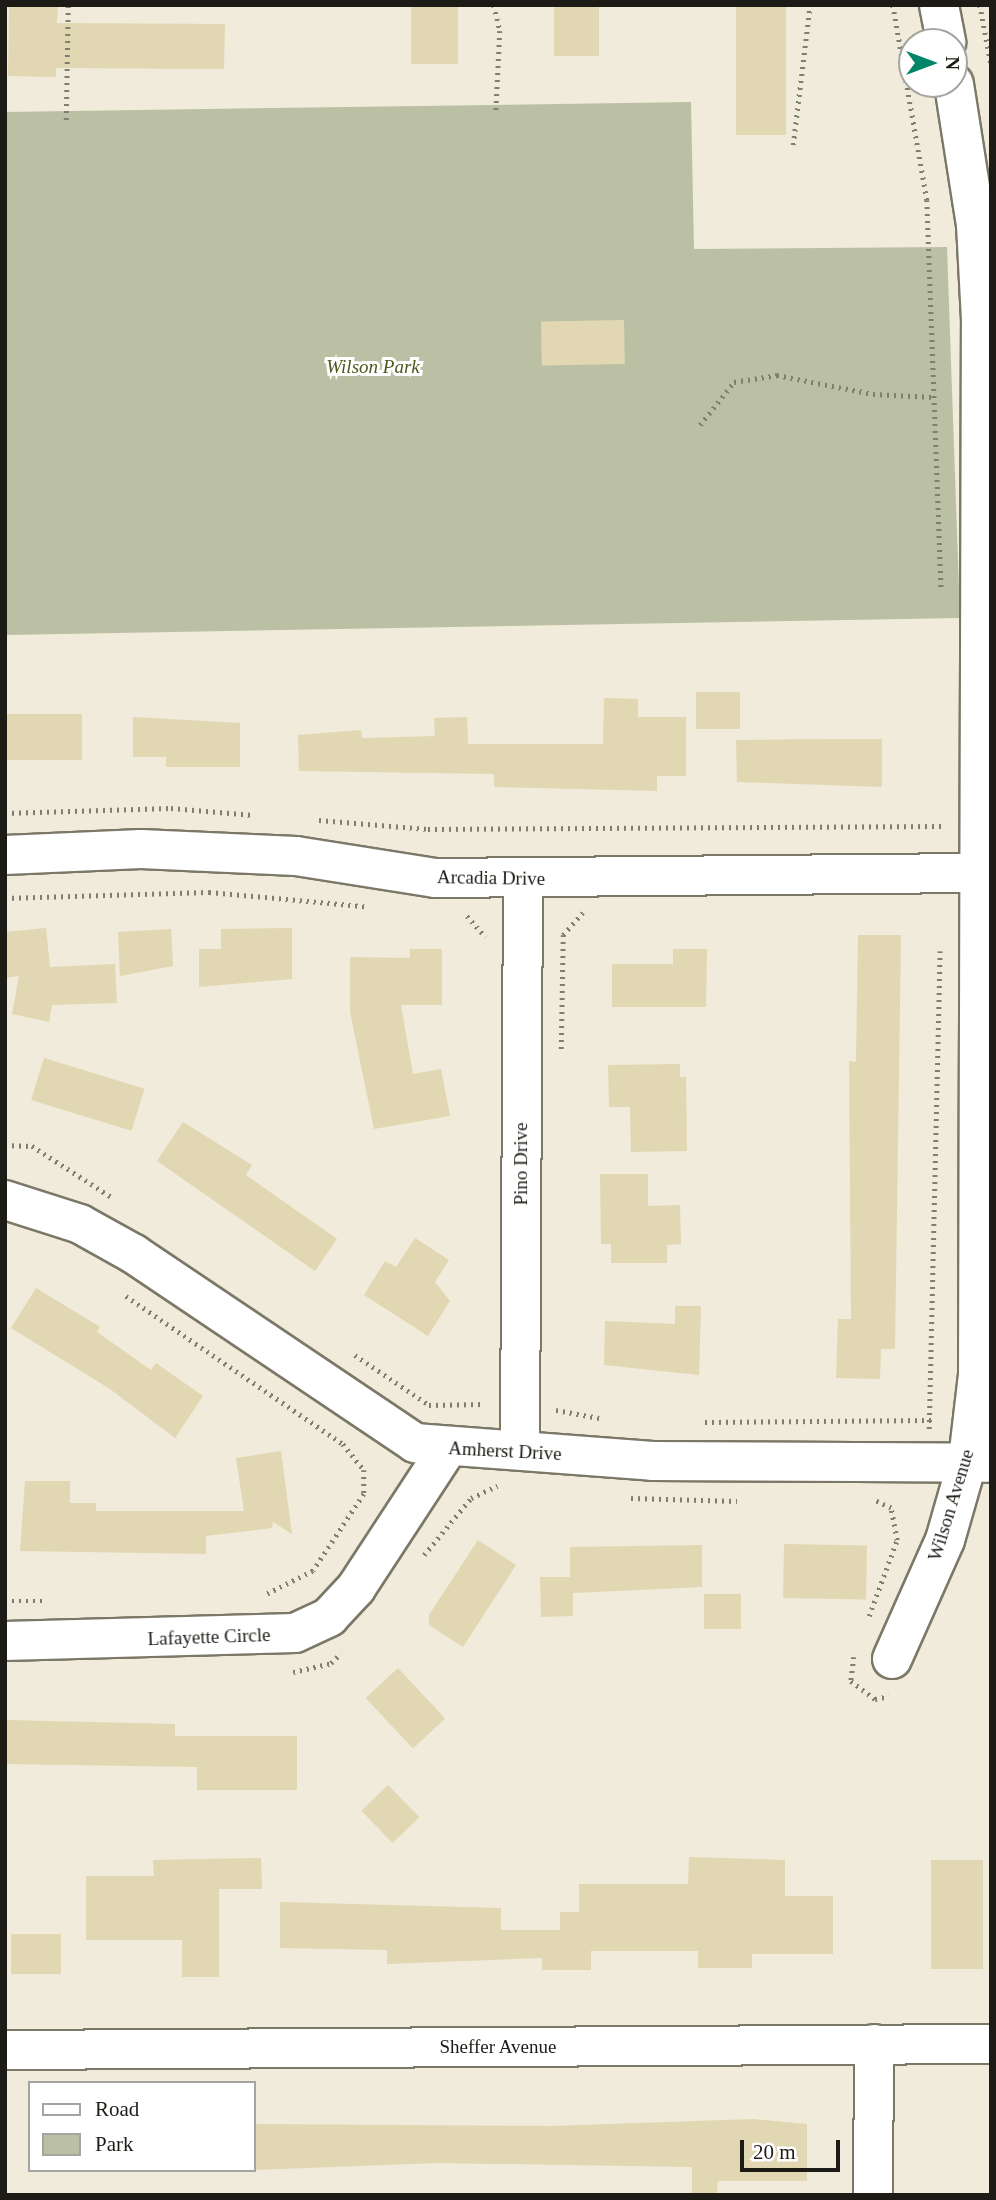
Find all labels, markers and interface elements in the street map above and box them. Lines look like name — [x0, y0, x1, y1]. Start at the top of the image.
north arrow — [898, 28, 968, 98]
text: N — [942, 56, 963, 70]
park label: Wilson Park — [326, 356, 420, 378]
street label: Arcadia Drive — [437, 866, 545, 890]
street label: Pino Drive — [510, 1123, 532, 1205]
street label: Amherst Drive — [448, 1437, 562, 1465]
street label: Wilson Avenue — [923, 1446, 979, 1564]
street label: Lafayette Circle — [147, 1623, 271, 1651]
street label: Sheffer Avenue — [439, 2036, 557, 2058]
legend — [28, 2081, 256, 2172]
text: Road — [95, 2097, 139, 2121]
scale bar — [744, 2126, 844, 2170]
text: Park — [95, 2132, 134, 2156]
text: 20 m — [753, 2140, 796, 2164]

